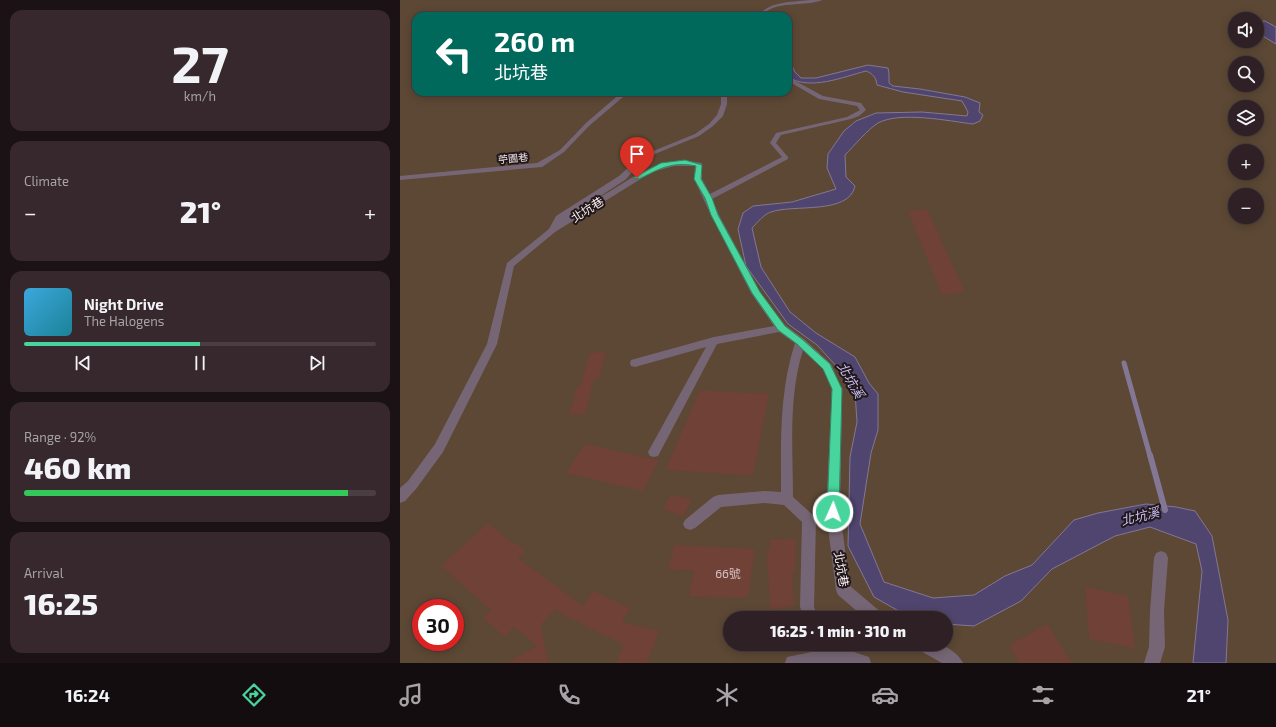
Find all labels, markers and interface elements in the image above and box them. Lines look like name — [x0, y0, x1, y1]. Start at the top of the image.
map controls — [1228, 12, 1264, 224]
button: sound — [1228, 12, 1264, 48]
text: 260 m — [494, 24, 575, 58]
icon: left — [428, 28, 480, 80]
text: 27 — [171, 31, 229, 93]
button: search — [1228, 56, 1264, 92]
text: 北坑巷 — [494, 61, 548, 83]
text: km/h — [184, 88, 216, 104]
button: layers — [1228, 100, 1264, 136]
pin — [620, 137, 654, 178]
icon: arrive — [626, 143, 648, 165]
button: + — [1228, 144, 1264, 180]
street label: 苧園巷 — [497, 150, 529, 166]
text: Climate — [24, 173, 69, 189]
button: − — [1228, 188, 1264, 224]
text: 21° — [180, 193, 221, 229]
street label: 北坑巷 — [568, 194, 606, 224]
text: − — [24, 199, 37, 225]
text: + — [364, 199, 376, 225]
text: Night Drive — [84, 295, 164, 313]
text: The Halogens — [84, 313, 164, 329]
icon: previous — [72, 352, 94, 374]
icon: pause — [189, 352, 211, 374]
icon: next — [306, 352, 328, 374]
water label: 北坑溪 — [834, 359, 869, 403]
text: Range · 92% — [24, 429, 96, 445]
text: 460 km — [24, 449, 131, 485]
position arrow — [812, 491, 854, 533]
water label: 北坑溪 — [1119, 503, 1163, 528]
street label: 北坑巷 — [832, 550, 852, 588]
text: Arrival — [24, 565, 64, 581]
house number: 66號 — [715, 566, 741, 580]
text: 16:25 — [24, 585, 98, 621]
speed limit sign: 30 — [412, 599, 464, 651]
text: 16:25 · 1 min · 310 m — [770, 622, 906, 640]
icon: directions — [240, 681, 268, 709]
icon: music — [397, 681, 425, 709]
icon: phone — [555, 681, 583, 709]
icon: climate — [713, 681, 741, 709]
icon: car — [871, 681, 899, 709]
icon: filters — [1029, 681, 1057, 709]
text: 16:24 — [65, 684, 110, 706]
text: 21° — [1187, 684, 1211, 706]

